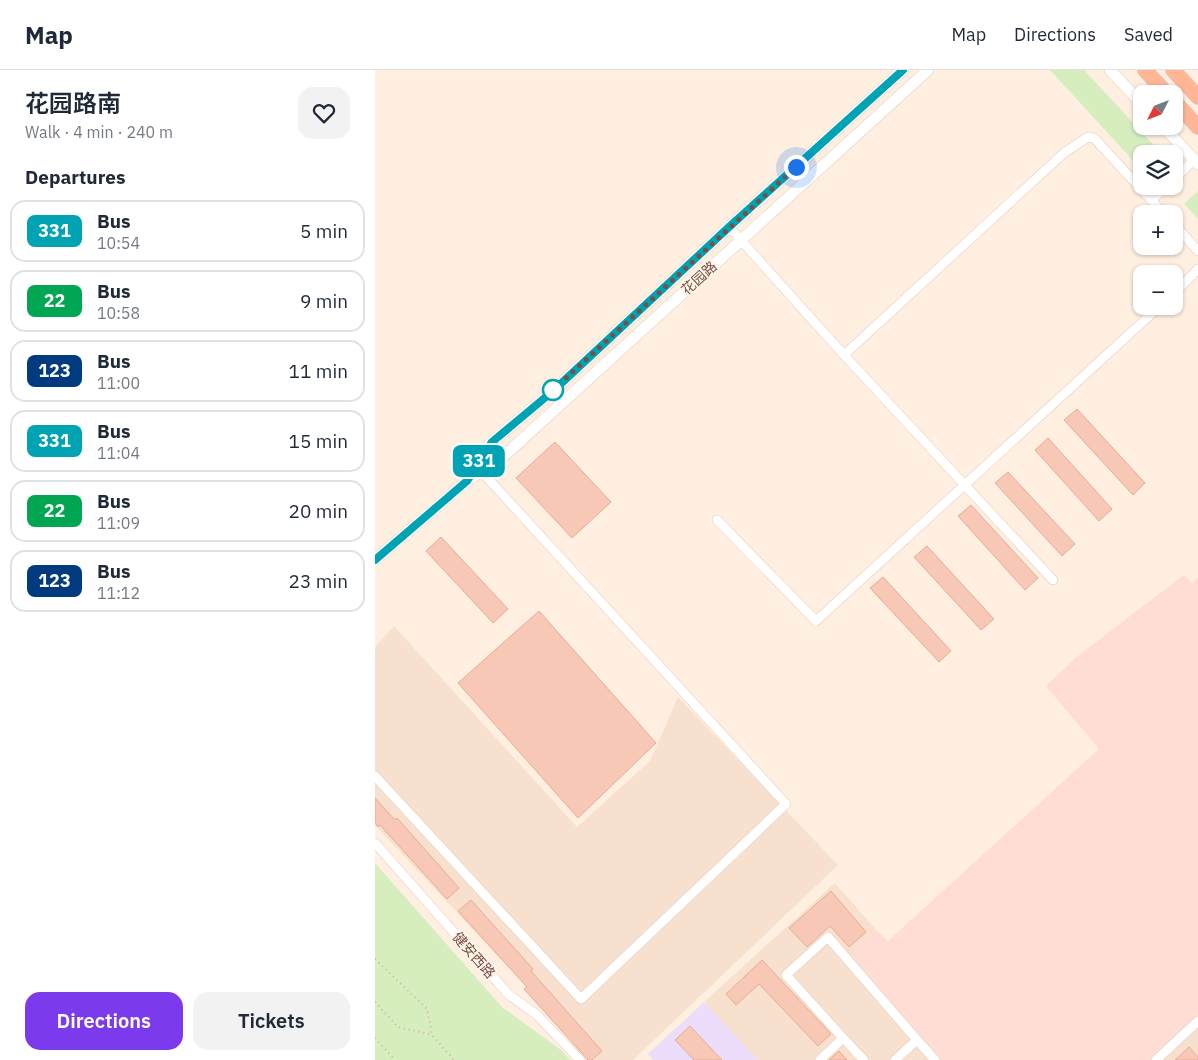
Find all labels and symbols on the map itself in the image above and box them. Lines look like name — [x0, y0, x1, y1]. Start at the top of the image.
north arrow — [1133, 85, 1183, 135]
your location — [784, 155, 809, 180]
street label: 花园路 — [677, 257, 721, 299]
unlabelled marker — [542, 379, 564, 401]
line badge: 331 — [450, 445, 508, 477]
street label: 健安西路 — [449, 928, 499, 982]

